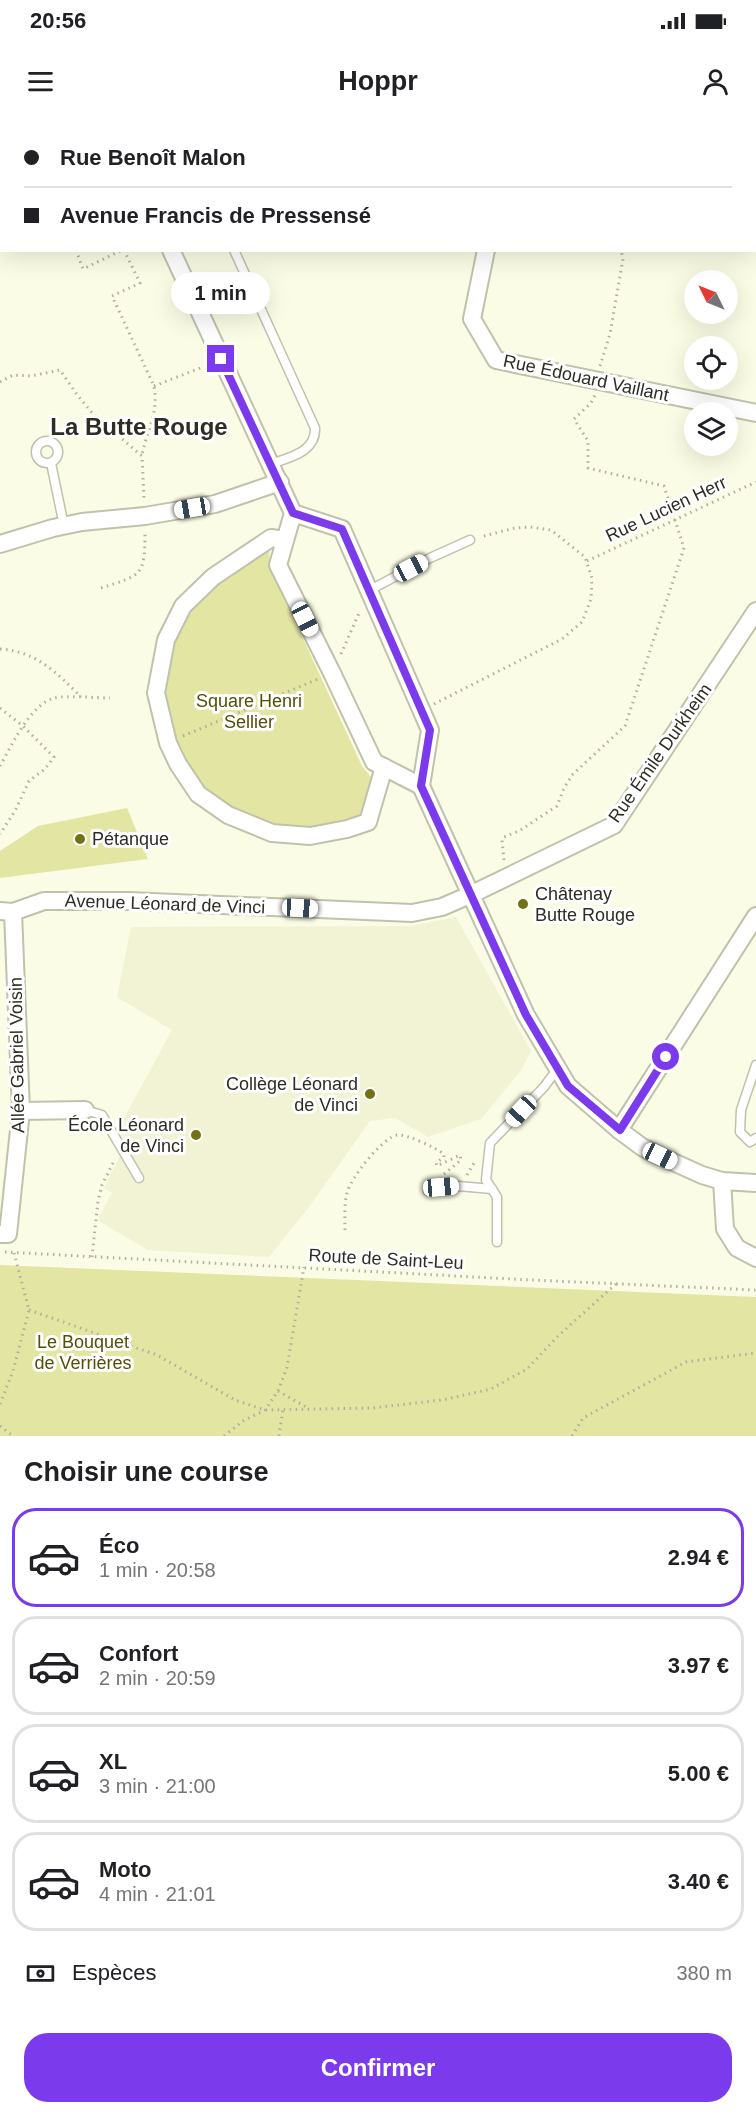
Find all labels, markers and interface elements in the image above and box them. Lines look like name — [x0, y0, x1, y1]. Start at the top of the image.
text: 20:56 — [30, 8, 86, 33]
icon: menu — [24, 65, 57, 98]
icon: person — [699, 65, 732, 98]
text: Hoppr — [338, 66, 418, 96]
text: Rue Benoît Malon — [60, 145, 246, 170]
text: Avenue Francis de Pressensé — [60, 203, 371, 228]
north arrow — [684, 270, 738, 324]
map controls — [684, 270, 738, 456]
callout: 1 min — [172, 272, 270, 314]
text: 1 min — [194, 282, 247, 304]
button: locate — [684, 336, 738, 390]
route end — [207, 345, 234, 372]
street label: Rue Édouard Vaillant — [501, 351, 671, 405]
button: layers — [684, 402, 738, 456]
district label: La Butte Rouge — [50, 413, 228, 440]
street label: Rue Lucien Herr — [602, 472, 730, 546]
car — [173, 496, 211, 520]
car — [391, 552, 431, 584]
car — [289, 599, 321, 639]
street label: Rue Émile Durkheim — [604, 680, 716, 826]
park label: Square Henri Sellier — [196, 691, 302, 732]
place label: Pétanque — [92, 829, 169, 849]
marker: Pétanque — [73, 832, 87, 846]
place label: Châtenay Butte Rouge — [535, 884, 635, 925]
street label: Avenue Léonard de Vinci — [64, 891, 266, 917]
marker: Châtenay Butte Rouge — [516, 897, 530, 911]
car — [282, 898, 318, 918]
street label: Allée Gabriel Voisin — [6, 977, 28, 1133]
route start — [652, 1043, 679, 1070]
place label: Collège Léonard de Vinci — [226, 1074, 358, 1115]
marker: Collège Léonard de Vinci — [363, 1087, 377, 1101]
car — [502, 1092, 540, 1130]
place label: École Léonard de Vinci — [68, 1115, 184, 1156]
marker: École Léonard de Vinci — [189, 1128, 203, 1142]
car — [640, 1140, 680, 1172]
car — [422, 1176, 460, 1198]
street label: Route de Saint-Leu — [308, 1245, 464, 1273]
park label: Le Bouquet de Verrières — [34, 1332, 132, 1373]
text: Choisir une course — [24, 1457, 269, 1487]
icon: car — [27, 1531, 81, 1585]
text: Éco — [99, 1533, 139, 1558]
text: 2.94 € — [668, 1545, 729, 1570]
text: 1 min · 20:58 — [99, 1559, 216, 1581]
icon: car — [27, 1639, 81, 1693]
text: Confort — [99, 1641, 178, 1666]
text: 3.97 € — [668, 1653, 729, 1678]
text: 2 min · 20:59 — [99, 1667, 216, 1689]
icon: car — [27, 1747, 81, 1801]
text: XL — [99, 1749, 127, 1774]
text: 5.00 € — [668, 1761, 729, 1786]
text: 3 min · 21:00 — [99, 1775, 216, 1797]
icon: car — [27, 1855, 81, 1909]
text: Moto — [99, 1857, 152, 1882]
text: 3.40 € — [668, 1869, 729, 1894]
text: 4 min · 21:01 — [99, 1883, 216, 1905]
icon: cash — [24, 1957, 57, 1990]
text: Espèces — [72, 1960, 156, 1985]
text: 380 m — [676, 1962, 732, 1984]
button: Confirmer — [24, 2033, 732, 2102]

